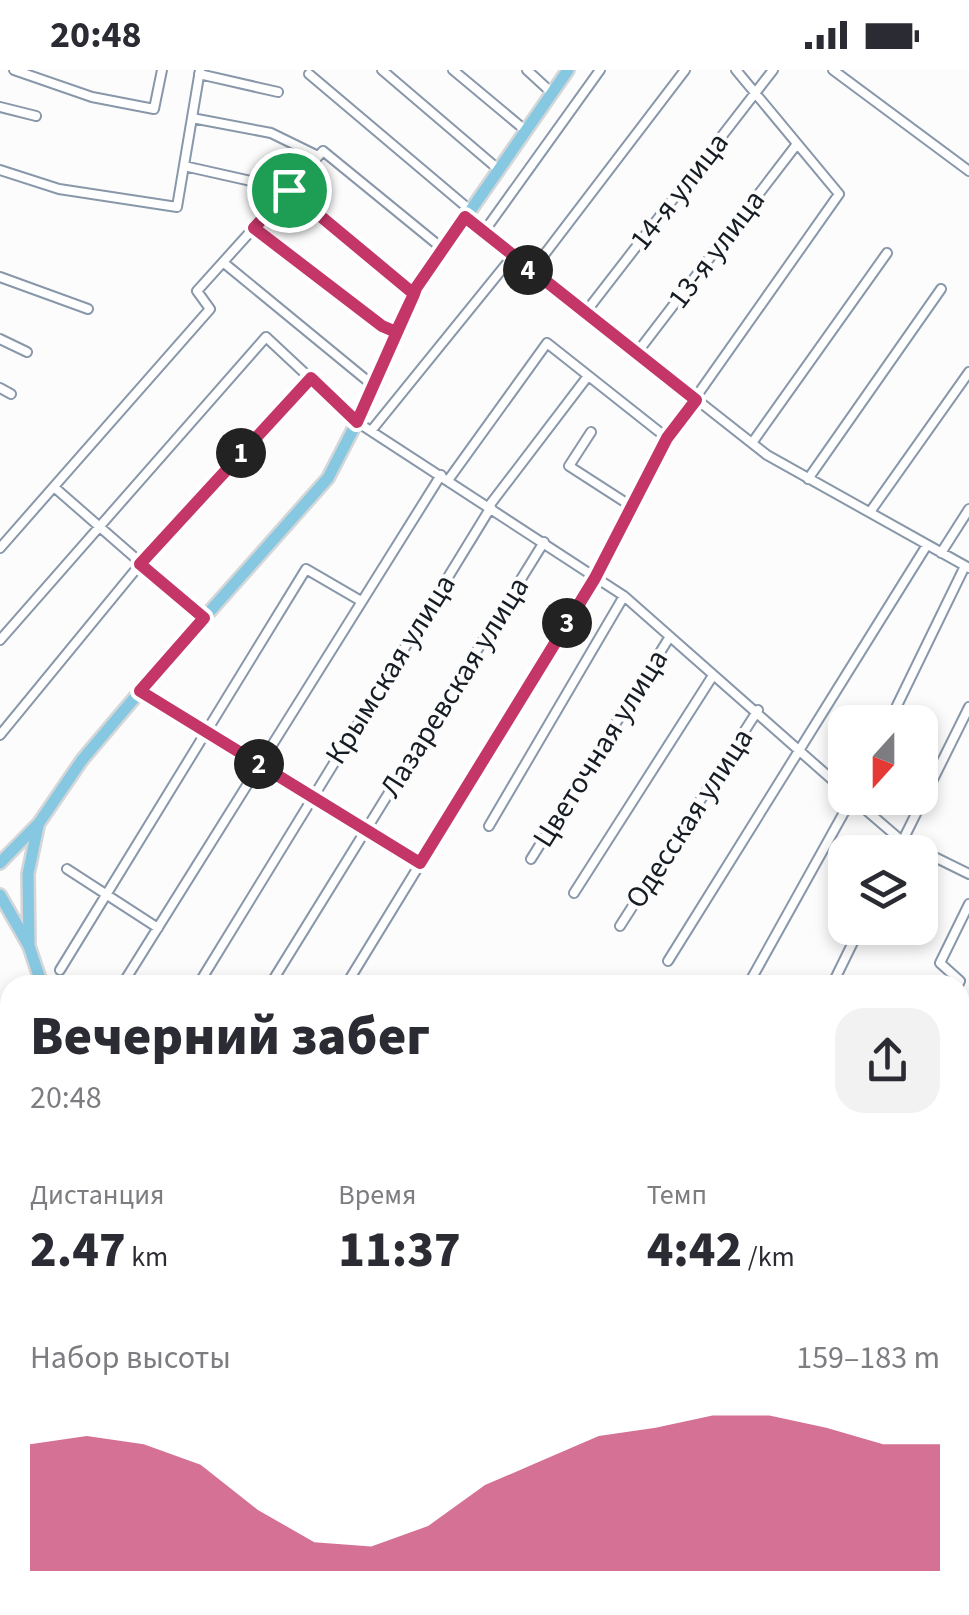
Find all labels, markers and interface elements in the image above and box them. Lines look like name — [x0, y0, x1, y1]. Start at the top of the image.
text: 20:48 — [50, 8, 142, 62]
street label: 14-я улица — [620, 123, 739, 259]
pin — [247, 148, 332, 233]
icon: arrive — [262, 163, 317, 218]
street label: 13-я улица — [657, 181, 775, 318]
pin: 4 — [503, 245, 553, 295]
text: 4 — [521, 250, 535, 290]
pin: 1 — [216, 428, 266, 478]
text: 1 — [234, 433, 248, 473]
street label: Крымская улица — [315, 566, 466, 773]
street label: Лазаревская улица — [369, 569, 540, 806]
pin: 3 — [542, 598, 592, 648]
text: 3 — [560, 603, 574, 643]
street label: Цветочная улица — [522, 641, 679, 856]
north arrow — [828, 705, 938, 815]
map controls — [828, 705, 938, 945]
street label: Одесская улица — [615, 720, 764, 917]
pin: 2 — [234, 739, 284, 789]
text: 2 — [252, 744, 266, 784]
button: layers — [828, 835, 938, 945]
text: Вечерний забег — [30, 998, 430, 1076]
button: share — [835, 1008, 940, 1113]
text: 20:48 — [30, 1075, 102, 1121]
text: Дистанция — [30, 1175, 164, 1215]
text: Время — [338, 1175, 416, 1215]
text: Темп — [647, 1175, 707, 1215]
text: 2.47 — [30, 1215, 126, 1286]
text: 11:37 — [338, 1215, 461, 1286]
text: 4:42 — [647, 1215, 742, 1286]
text: km — [126, 1237, 168, 1277]
text: /km — [742, 1237, 795, 1277]
text: Набор высоты — [30, 1335, 231, 1381]
text: 159–183 m — [796, 1335, 940, 1381]

